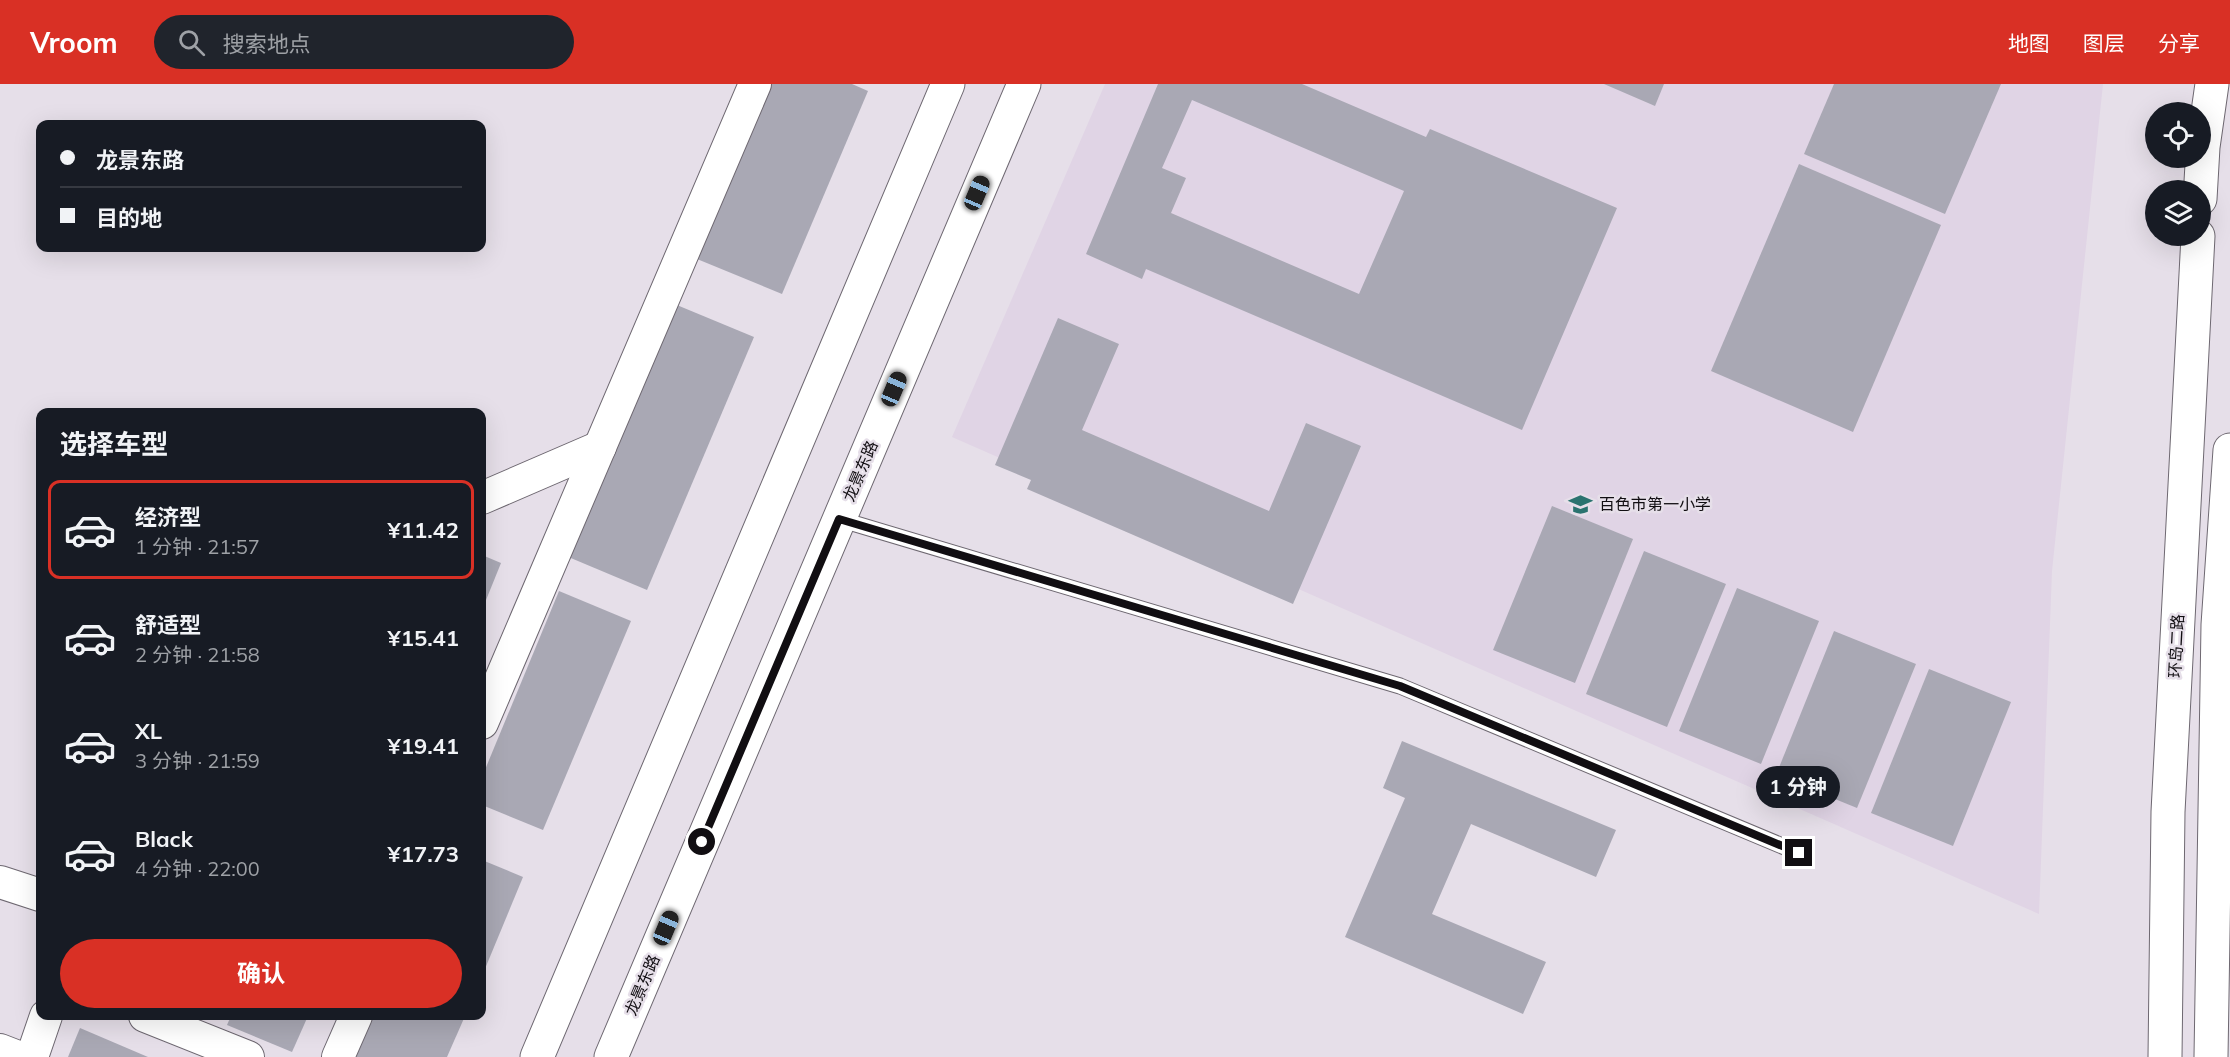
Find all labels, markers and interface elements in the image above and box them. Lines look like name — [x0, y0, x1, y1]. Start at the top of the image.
search box — [154, 15, 574, 69]
text: Vroom — [30, 25, 118, 60]
icon: search — [175, 26, 208, 59]
text: 搜索地点 — [223, 30, 311, 58]
text: 地图 — [2008, 30, 2050, 56]
text: 图层 — [2083, 30, 2125, 56]
text: 分享 — [2158, 30, 2200, 56]
map controls — [2145, 102, 2211, 246]
button: locate — [2145, 102, 2211, 168]
text: 龙景东路 — [96, 146, 184, 174]
car — [962, 173, 992, 213]
button: layers — [2145, 180, 2211, 246]
text: 目的地 — [96, 204, 162, 232]
car — [879, 369, 909, 409]
text: 选择车型 — [60, 427, 168, 461]
street label: 龙景东路 — [838, 438, 882, 504]
school or university icon: 百色市第一小学 — [1568, 491, 1594, 517]
place label: 百色市第一小学 — [1599, 494, 1711, 514]
icon: car — [63, 503, 117, 557]
text: 经济型 — [135, 503, 201, 531]
text: ¥11.42 — [388, 516, 459, 544]
text: 1 分钟 · 21:57 — [135, 534, 260, 559]
icon: car — [63, 611, 117, 665]
text: 舒适型 — [135, 611, 201, 639]
street label: 环岛二路 — [2164, 614, 2188, 678]
text: ¥15.41 — [388, 624, 459, 652]
text: 2 分钟 · 21:58 — [135, 642, 260, 667]
text: XL — [135, 717, 162, 745]
icon: car — [63, 719, 117, 773]
text: ¥19.41 — [388, 732, 459, 760]
text: 3 分钟 · 21:59 — [135, 748, 260, 773]
callout: 1 分钟 — [1757, 766, 1841, 808]
text: 1 分钟 — [1769, 774, 1827, 799]
text: Black — [135, 825, 193, 853]
icon: car — [63, 827, 117, 881]
route start — [688, 828, 715, 855]
route end — [1785, 839, 1812, 866]
text: ¥17.73 — [388, 840, 459, 868]
text: 4 分钟 · 22:00 — [135, 856, 260, 881]
car — [651, 908, 681, 948]
button: 确认 — [60, 939, 462, 1008]
street label: 龙景东路 — [620, 952, 664, 1018]

